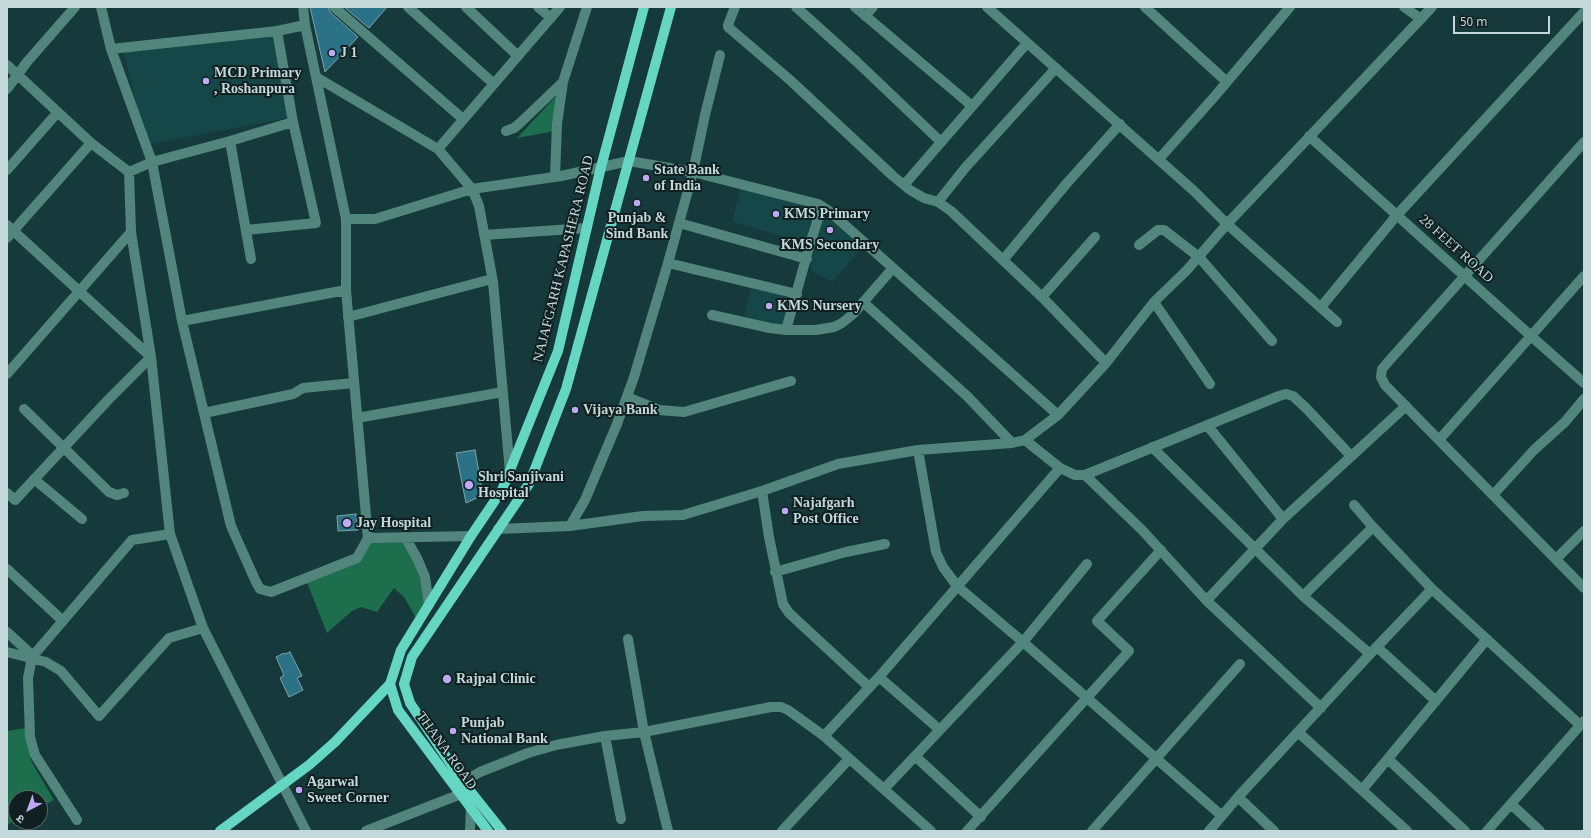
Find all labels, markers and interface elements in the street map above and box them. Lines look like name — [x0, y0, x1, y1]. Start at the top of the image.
scale bar — [1455, 8, 1552, 34]
text: 50 m — [1460, 15, 1488, 31]
place label: J 1 — [340, 45, 356, 61]
marker: J 1 — [327, 48, 337, 58]
place label: MCD Primary , Roshanpura — [214, 65, 306, 98]
marker: MCD Primary , Roshanpura — [201, 76, 211, 86]
street label: NAJAFGARH KAPASHERA ROAD — [531, 159, 597, 359]
place label: State Bank of India — [654, 162, 729, 194]
marker: State Bank of India — [641, 173, 651, 183]
marker: Punjab & Sind Bank — [632, 198, 642, 208]
place label: KMS Primary — [784, 206, 873, 222]
marker: KMS Primary — [771, 209, 781, 219]
place label: Punjab & Sind Bank — [602, 210, 672, 242]
street label: 28 FEET ROAD — [1416, 212, 1496, 286]
marker: KMS Secondary — [825, 225, 835, 235]
place label: KMS Secondary — [777, 237, 883, 253]
place label: KMS Nursery — [777, 298, 867, 314]
marker: KMS Nursery — [764, 301, 774, 311]
place label: Vijaya Bank — [583, 402, 664, 418]
marker: Vijaya Bank — [570, 405, 580, 415]
place label: Shri Sanjivani Hospital — [478, 469, 573, 502]
marker: Shri Sanjivani Hospital — [463, 479, 475, 491]
place label: Najafgarh Post Office — [793, 495, 869, 528]
marker: Najafgarh Post Office — [780, 506, 790, 516]
place label: Jay Hospital — [356, 515, 438, 531]
marker: Jay Hospital — [341, 517, 353, 529]
place label: Rajpal Clinic — [456, 671, 541, 687]
marker: Rajpal Clinic — [441, 673, 453, 685]
street label: THANA ROAD — [413, 710, 479, 792]
place label: Punjab National Bank — [461, 715, 560, 748]
marker: Punjab National Bank — [448, 726, 458, 736]
place label: Agarwal Sweet Corner — [307, 774, 401, 806]
marker: Agarwal Sweet Corner — [294, 785, 304, 795]
north arrow — [8, 790, 48, 830]
text: उ — [14, 811, 28, 826]

